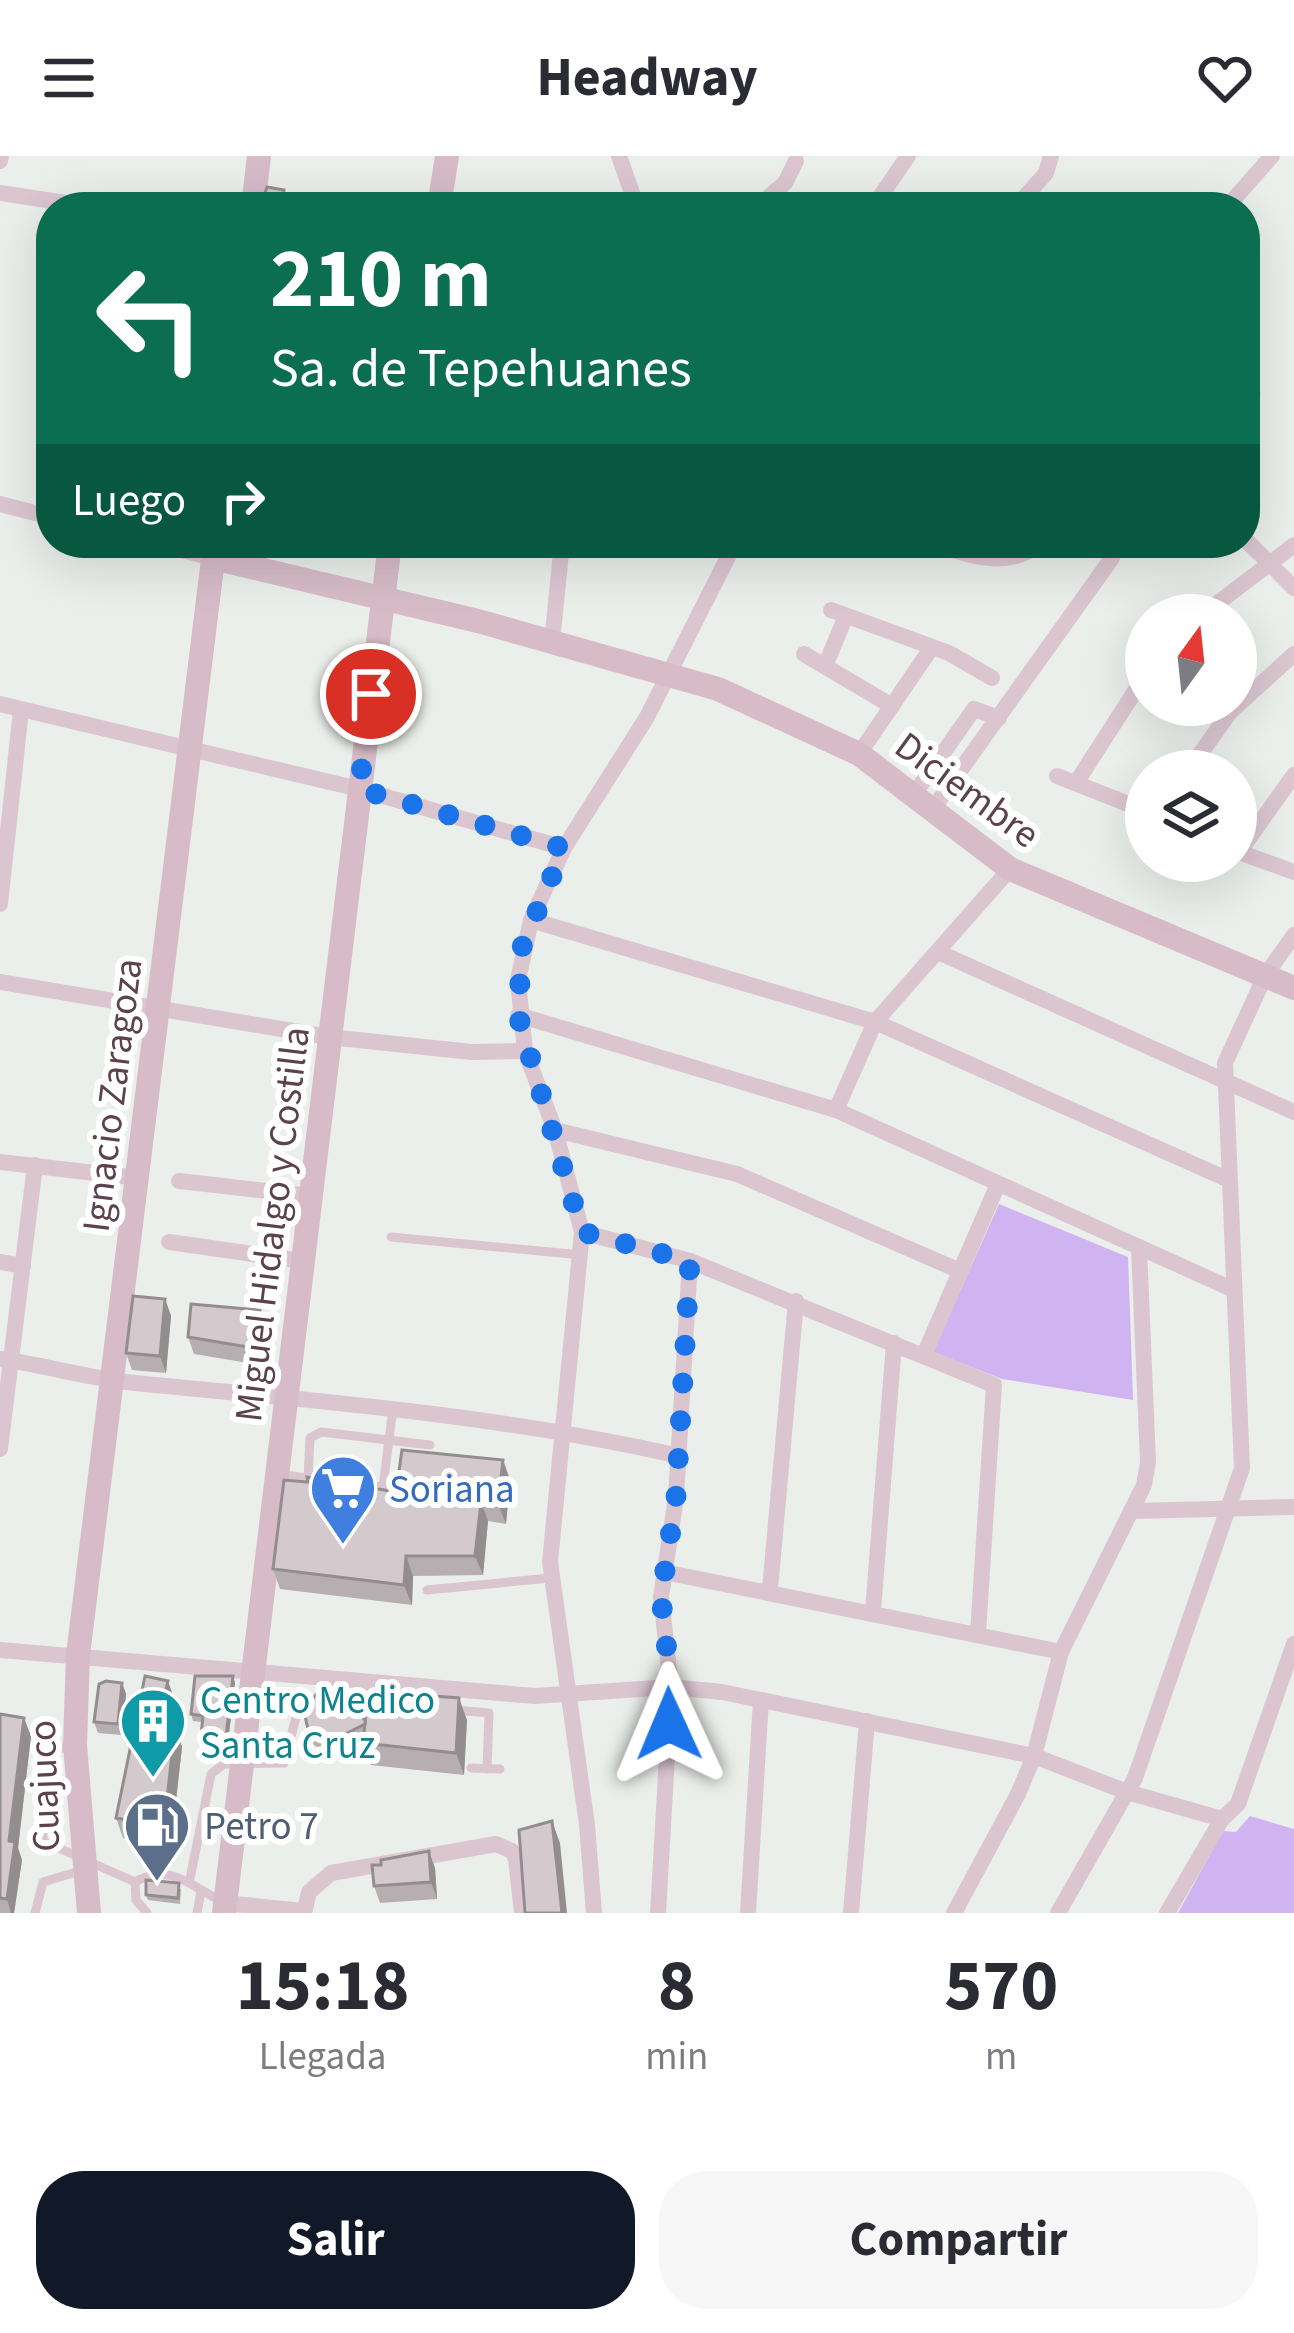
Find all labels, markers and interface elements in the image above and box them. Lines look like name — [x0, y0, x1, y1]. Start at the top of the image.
text: Headway — [536, 40, 758, 117]
icon: menu — [36, 45, 102, 111]
icon: heart — [1192, 45, 1258, 111]
text: 210 m — [270, 220, 492, 340]
icon: left — [72, 240, 228, 396]
text: Sa. de Tepehuanes — [270, 331, 692, 408]
icon: right — [210, 468, 276, 534]
text: Luego — [72, 469, 186, 533]
north arrow — [1125, 594, 1257, 726]
map controls — [1125, 594, 1257, 882]
pin — [320, 643, 422, 745]
icon: arrive — [338, 661, 404, 727]
street label: Diciembre — [883, 719, 1051, 862]
button: layers — [1125, 750, 1257, 882]
street label: Ignacio Zaragoza — [68, 955, 158, 1235]
street label: Miguel Hidalgo y Costilla — [221, 1024, 325, 1425]
supermarket icon: Soriana — [308, 1453, 378, 1547]
place label: Soriana — [389, 1462, 515, 1518]
position arrow — [606, 1661, 732, 1787]
place label: Centro Medico Santa Cruz — [200, 1673, 435, 1774]
building icon: Centro Medico Santa Cruz — [118, 1686, 188, 1780]
street label: Cuajuco — [15, 1719, 75, 1853]
fuel station icon: Petro 7 — [122, 1790, 192, 1884]
place label: Petro 7 — [204, 1799, 319, 1855]
text: 15:18 — [236, 1935, 409, 2038]
text: 8 — [658, 1935, 696, 2038]
text: 570 — [944, 1935, 1058, 2038]
text: Llegada — [259, 2029, 387, 2085]
text: min — [645, 2029, 708, 2085]
text: m — [985, 2029, 1017, 2085]
button: Salir — [36, 2171, 635, 2309]
button: Compartir — [659, 2171, 1258, 2309]

